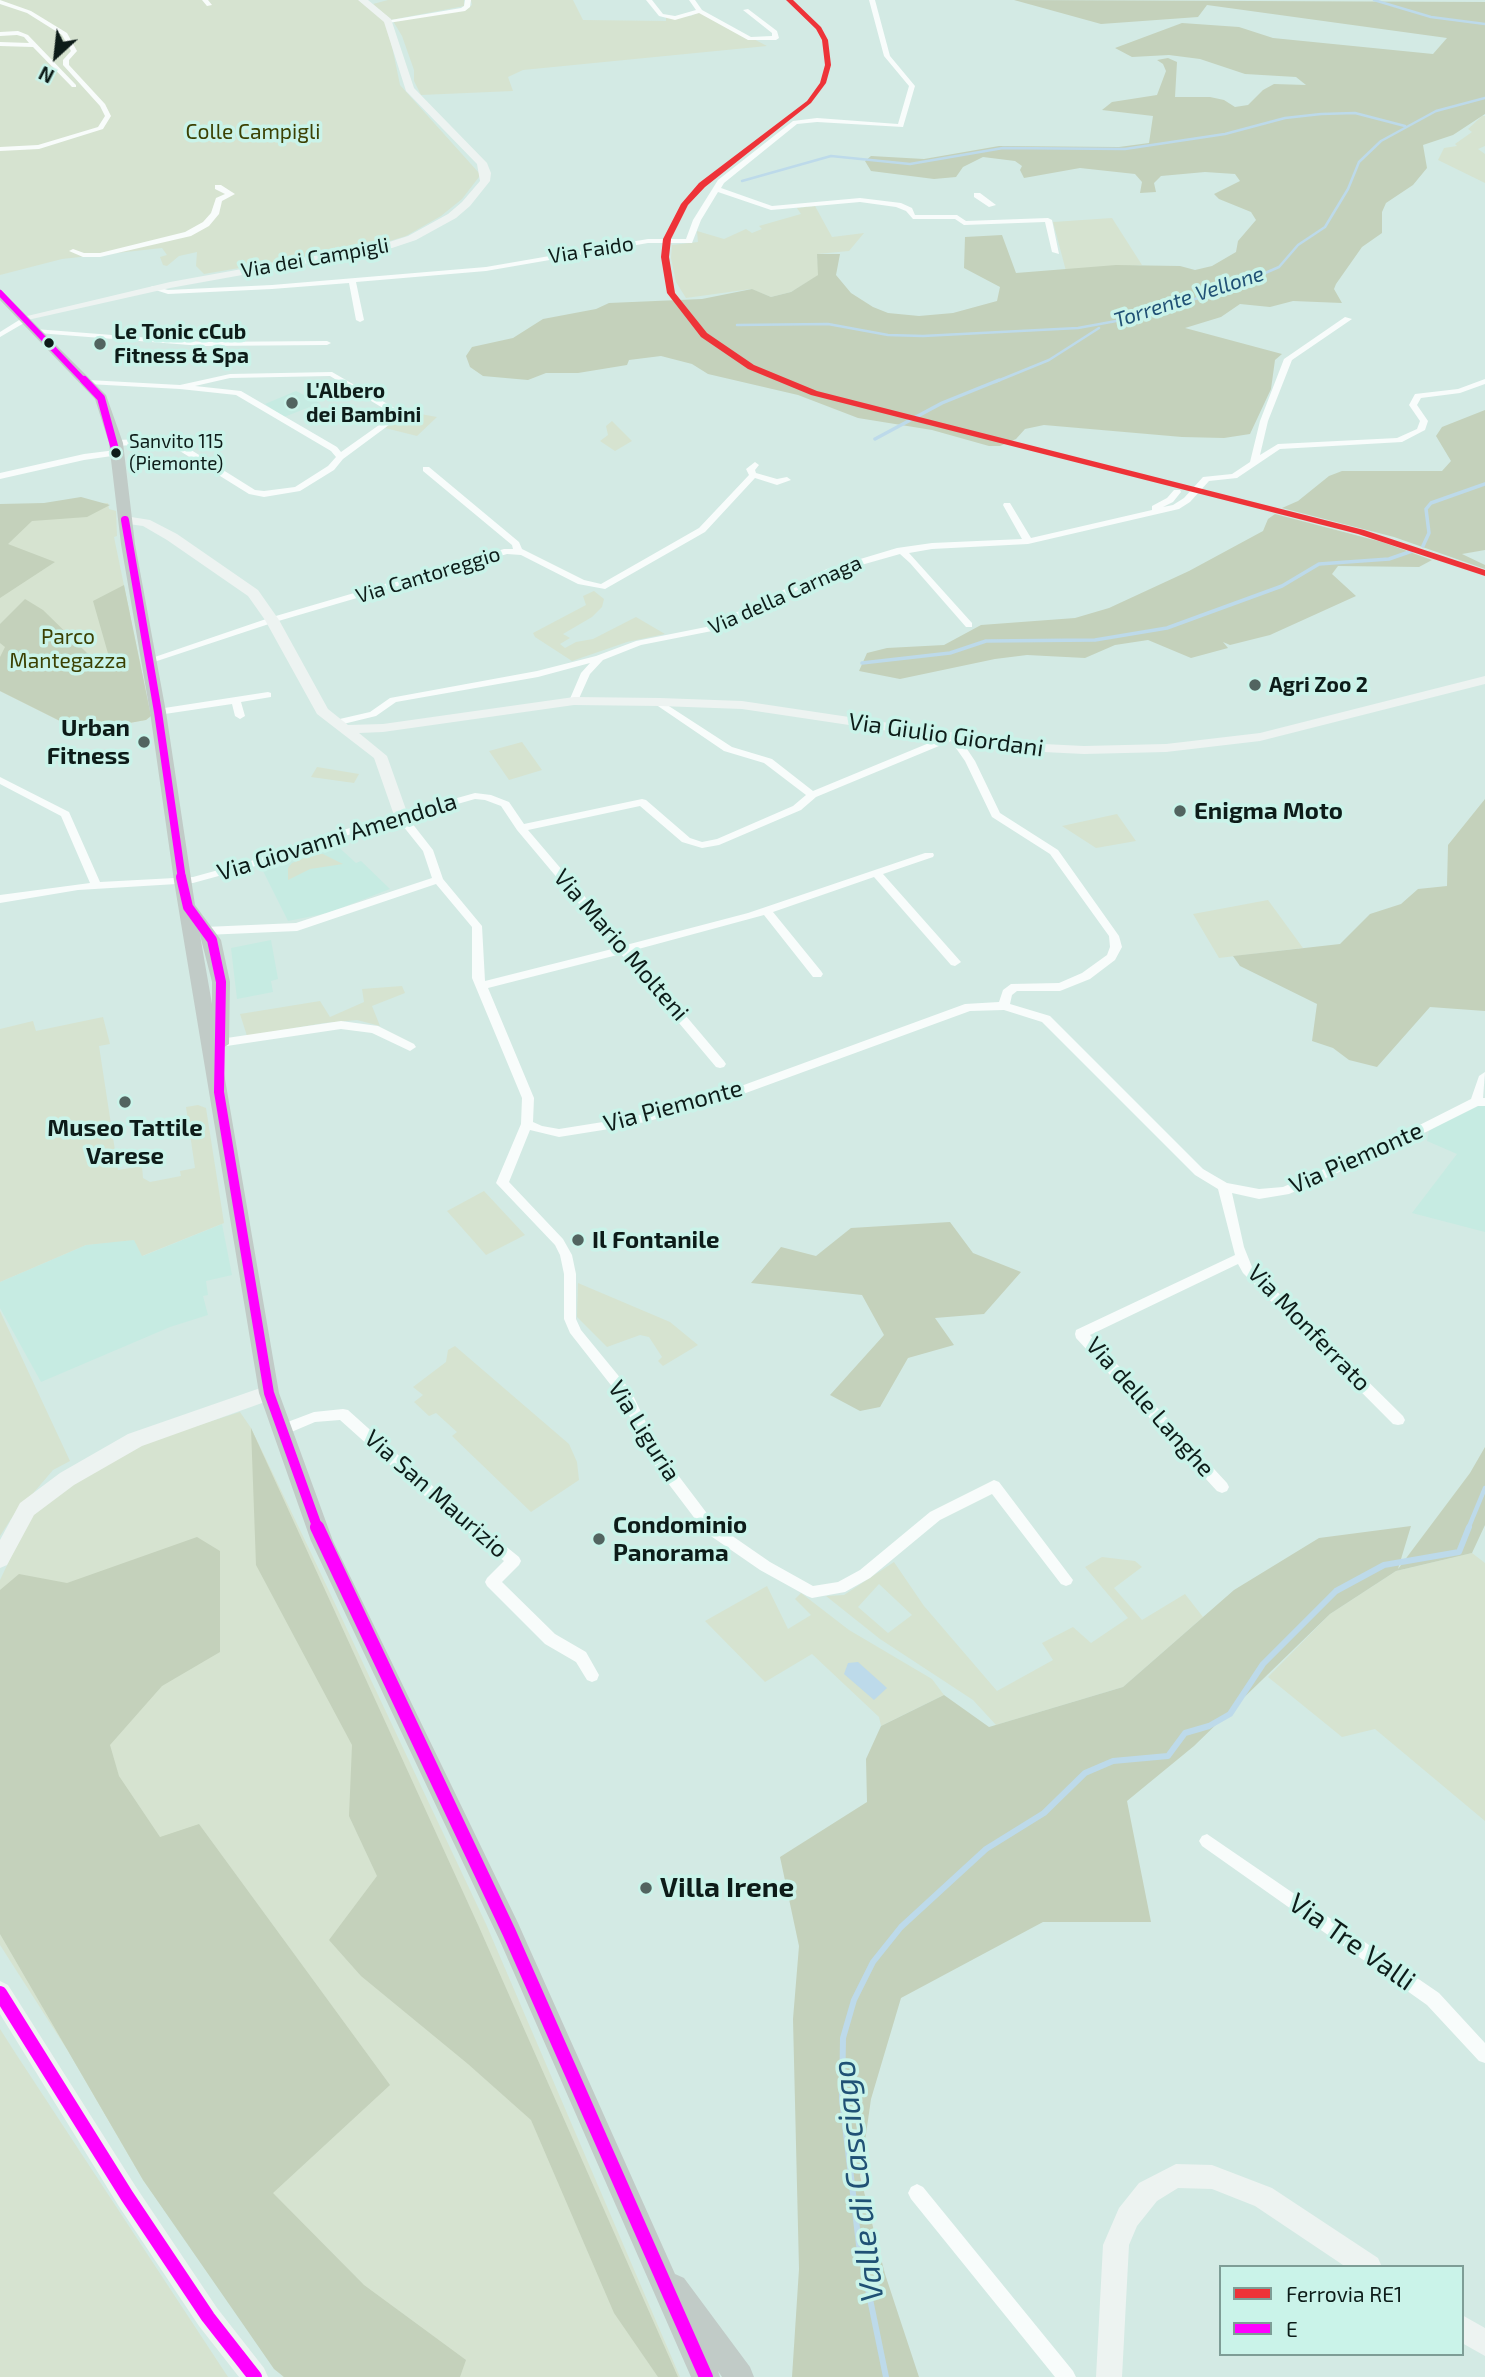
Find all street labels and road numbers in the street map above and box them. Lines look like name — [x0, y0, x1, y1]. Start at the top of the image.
street label: Via Faido — [547, 231, 635, 269]
street label: Via dei Campigli — [239, 233, 391, 283]
street label: Via Cantoreggio — [353, 541, 503, 609]
street label: Via della Carnaga — [705, 550, 865, 640]
street label: Via Giulio Giordani — [847, 707, 1045, 763]
street label: Via Giovanni Amendola — [214, 787, 460, 887]
street label: Via Mario Molteni — [547, 863, 695, 1027]
street label: Via Piemonte — [600, 1074, 746, 1138]
street label: Via Piemonte — [1285, 1116, 1427, 1200]
street label: Via Monferrato — [1241, 1259, 1377, 1397]
street label: Via delle Langhe — [1080, 1331, 1220, 1483]
street label: Via Liguria — [602, 1375, 686, 1487]
street label: Via San Maurizio — [359, 1424, 513, 1564]
street label: Via Tre Valli — [1282, 1886, 1422, 1998]

